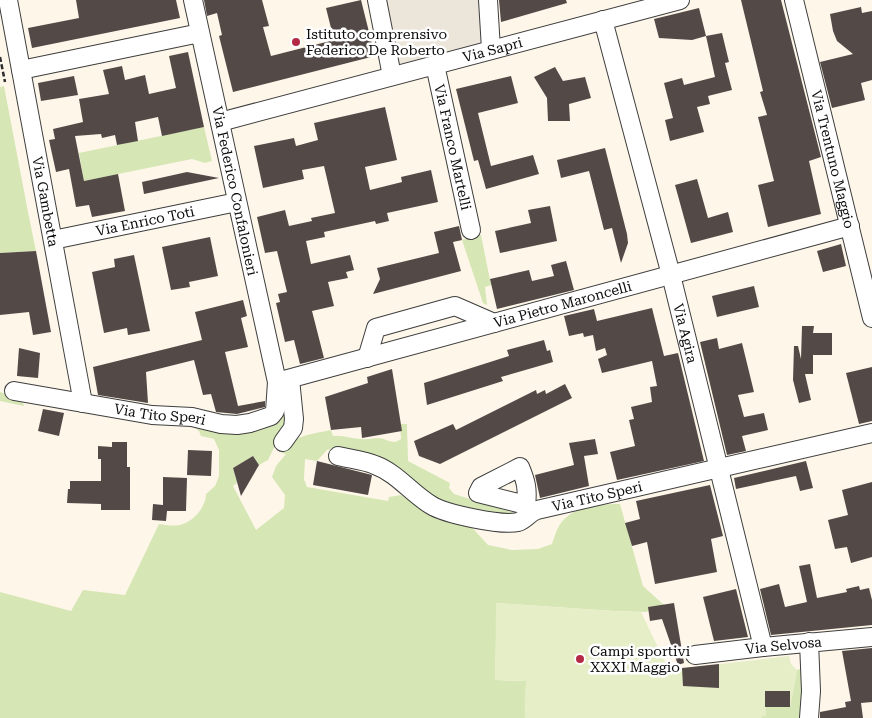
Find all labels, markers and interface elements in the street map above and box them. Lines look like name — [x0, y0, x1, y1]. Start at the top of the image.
place label: Istituto comprensivo Federico De Roberto — [306, 26, 447, 58]
street label: Via Sapri — [461, 34, 525, 65]
marker: Istituto comprensivo Federico De Roberto — [290, 36, 302, 48]
street label: Via Franco Martelli — [431, 83, 475, 212]
street label: Via Trentuno Maggio — [808, 88, 858, 230]
street label: Via Federico Confalonieri — [209, 105, 261, 278]
street label: Via Gambetta — [29, 155, 62, 248]
street label: Via Enrico Toti — [94, 203, 196, 239]
street label: Via Pietro Maroncelli — [492, 278, 634, 331]
street label: Via Agira — [670, 302, 701, 365]
street label: Via Tito Speri — [113, 401, 208, 428]
street label: Via Tito Speri — [550, 478, 644, 514]
street label: Via Selvosa — [744, 634, 823, 657]
place label: Campi sportivi XXXI Maggio — [590, 643, 691, 675]
marker: Campi sportivi XXXI Maggio — [574, 653, 586, 665]

